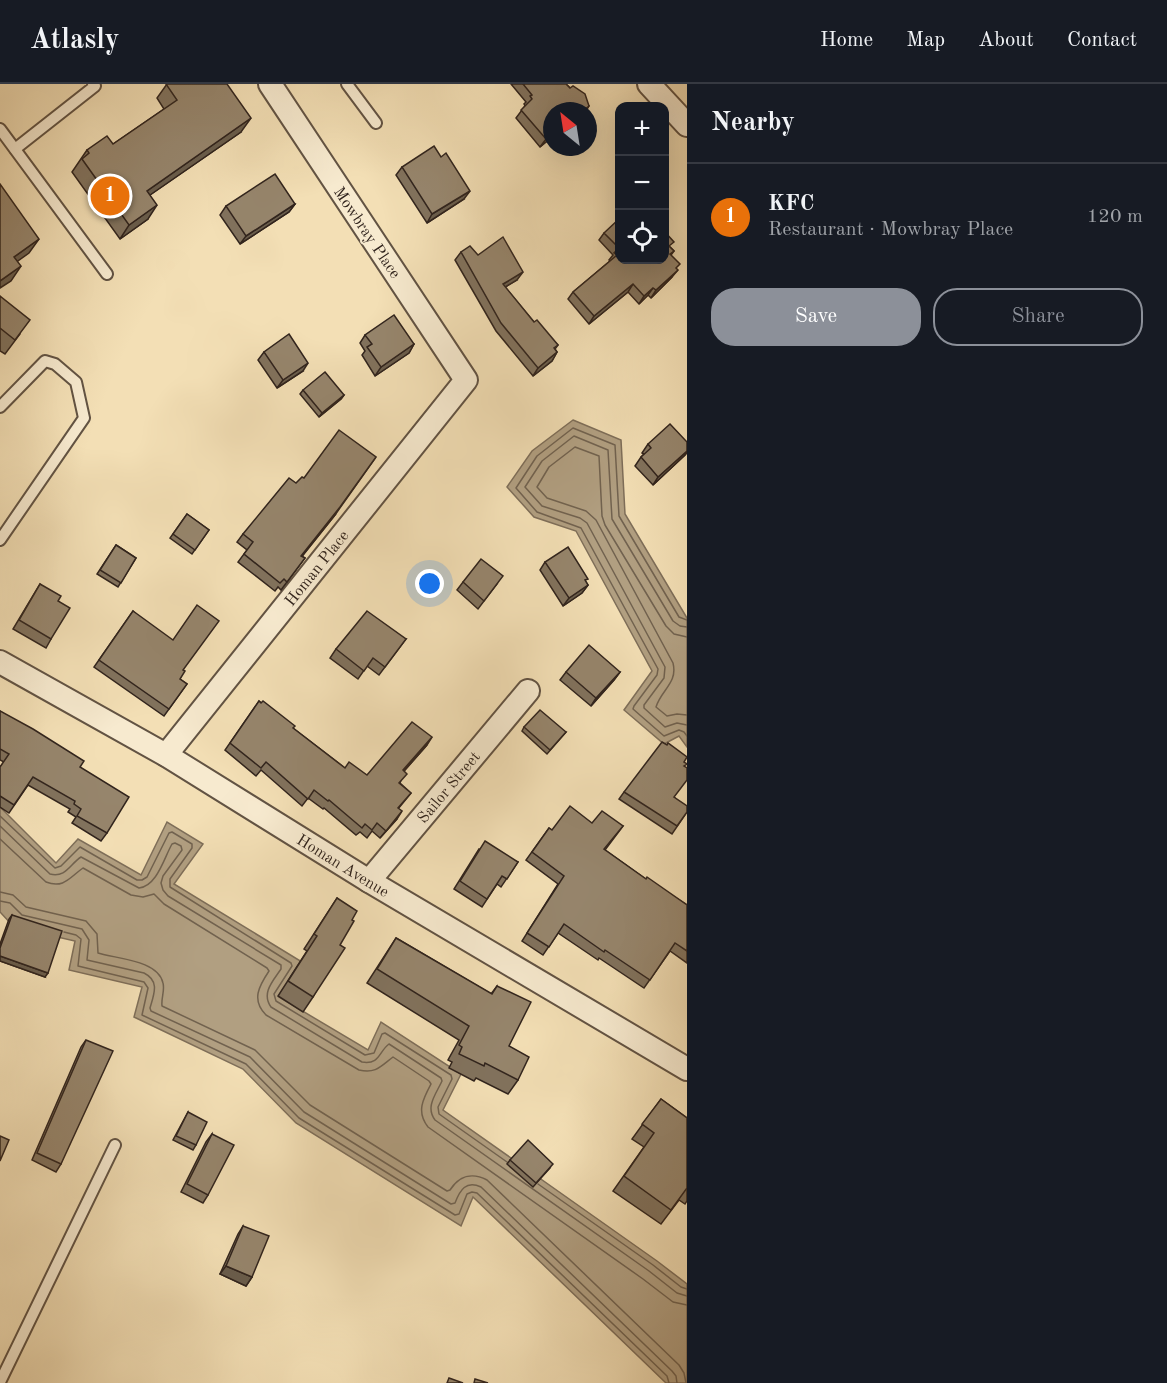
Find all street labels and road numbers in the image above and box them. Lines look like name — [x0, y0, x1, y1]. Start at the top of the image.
street label: Mowbray Place — [330, 185, 403, 282]
street label: Homan Place — [283, 528, 352, 610]
street label: Sailor Street — [415, 749, 484, 827]
street label: Homan Avenue — [293, 832, 391, 901]

